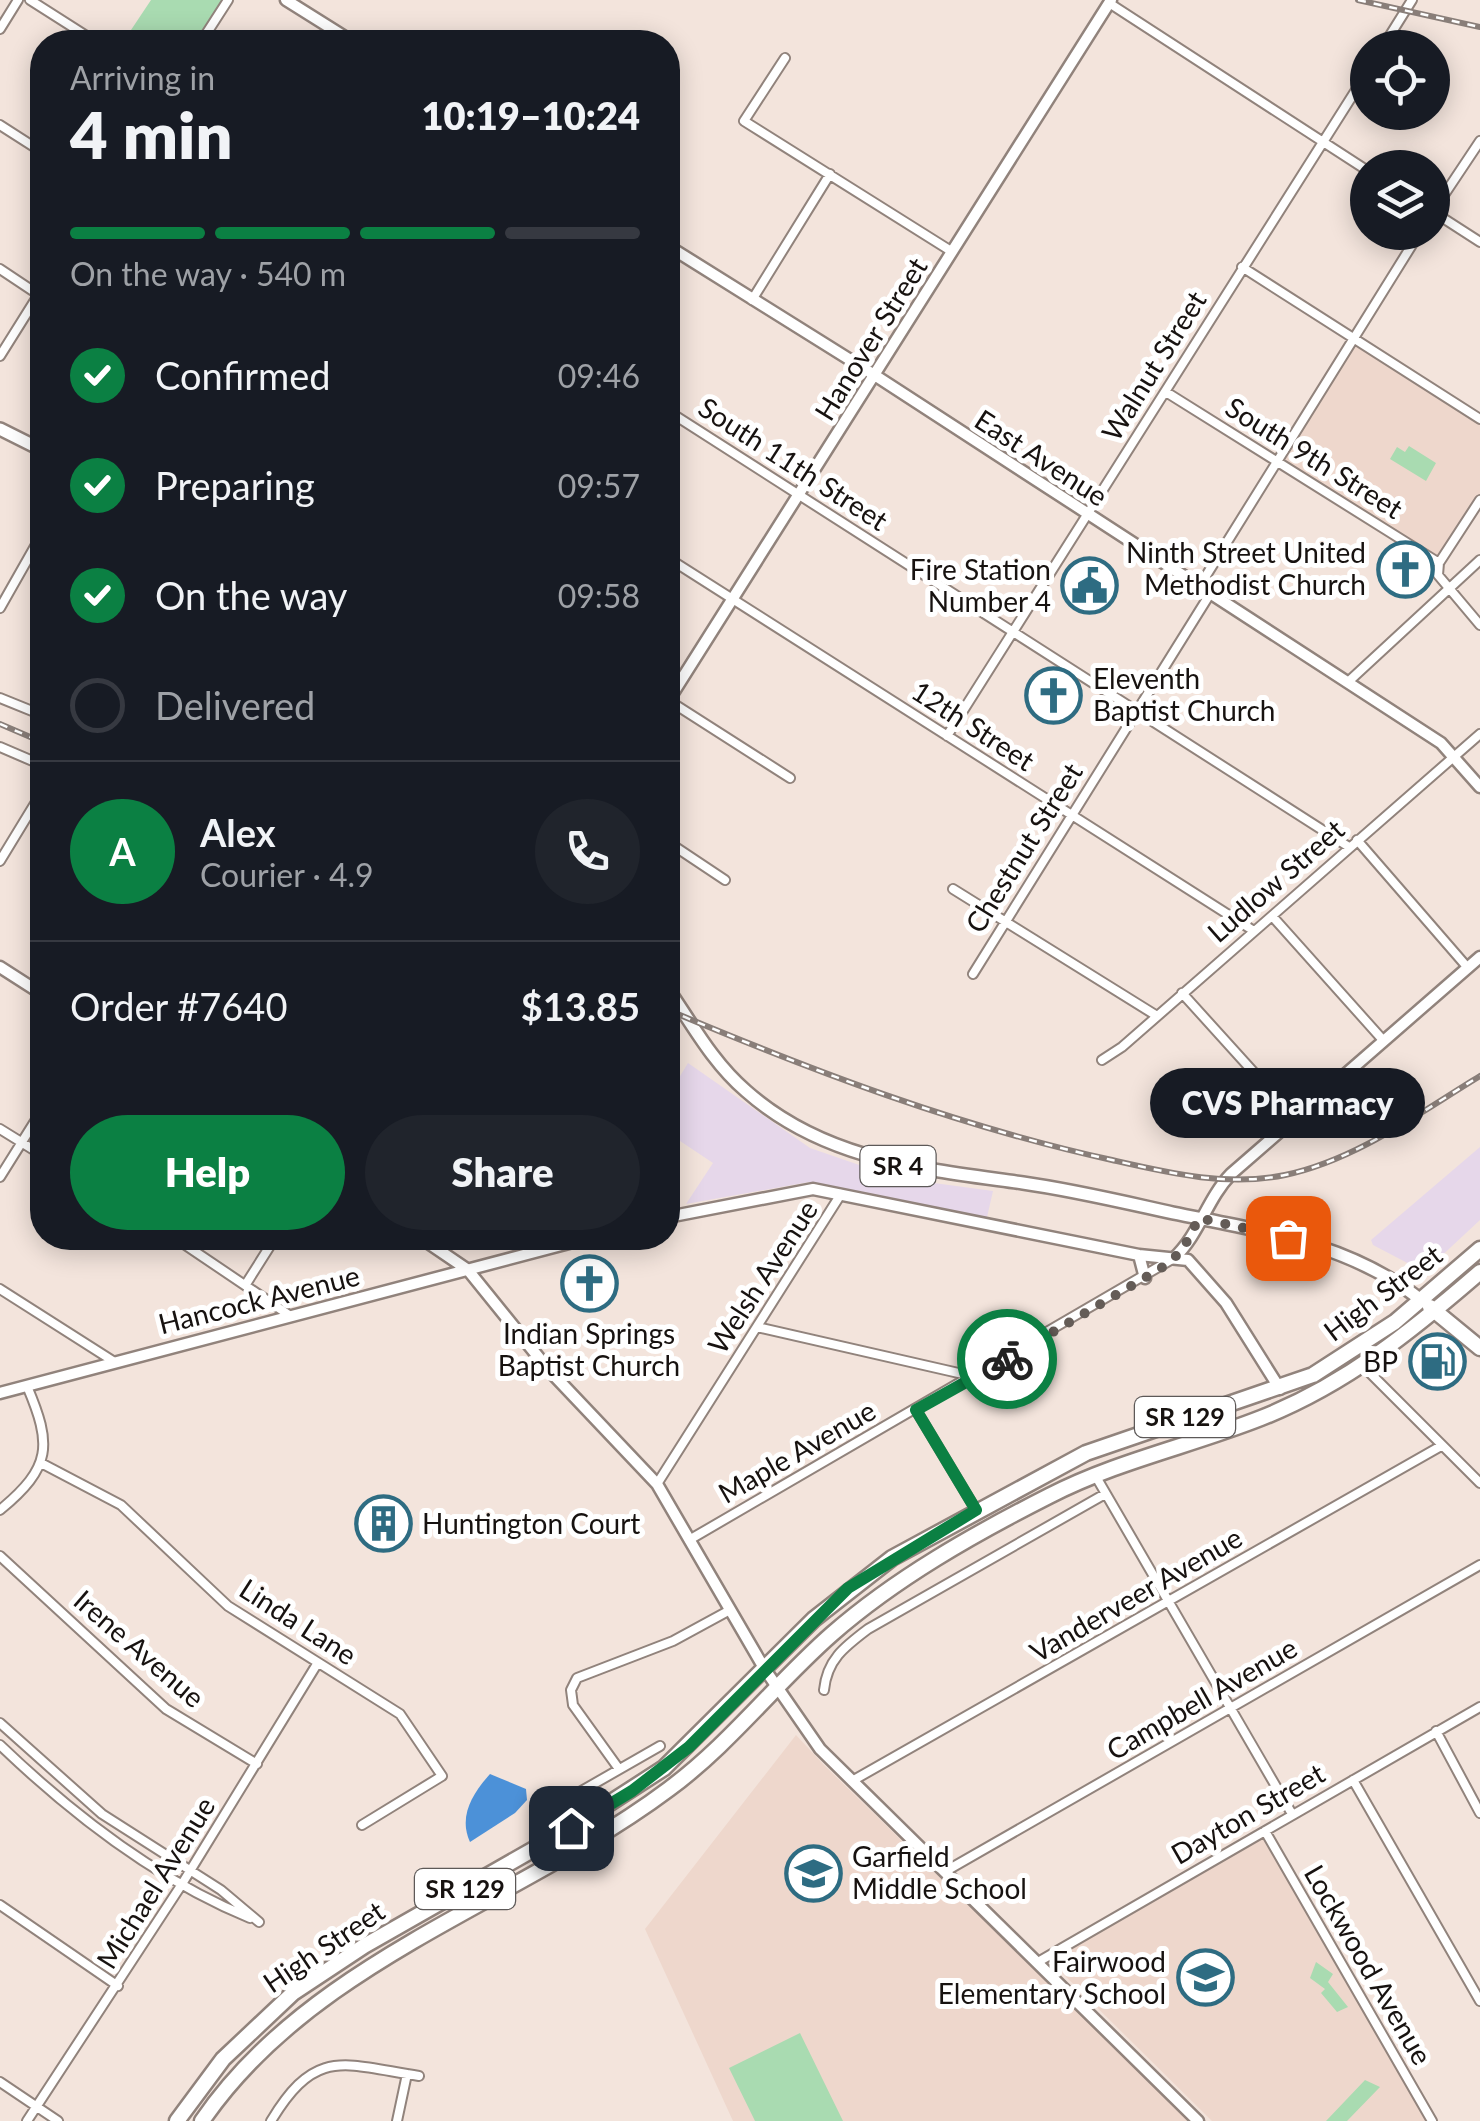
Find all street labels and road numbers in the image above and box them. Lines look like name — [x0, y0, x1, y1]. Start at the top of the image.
street label: Hanover Street — [807, 251, 934, 426]
street label: Walnut Street — [1094, 284, 1213, 447]
street label: South 11th Street — [693, 389, 894, 537]
street label: South 9th Street — [1220, 389, 1409, 525]
street label: East Avenue — [969, 402, 1114, 513]
street label: 12th Street — [906, 673, 1041, 777]
street label: Chestnut Street — [957, 756, 1089, 939]
street label: Ludlow Street — [1200, 812, 1350, 949]
road number: SR 4 — [860, 1146, 936, 1186]
street label: Welsh Avenue — [700, 1194, 824, 1359]
street label: High Street — [1317, 1237, 1448, 1348]
street label: Hancock Avenue — [155, 1258, 363, 1340]
street label: Maple Avenue — [712, 1393, 881, 1510]
road number: SR 129 — [1135, 1397, 1235, 1437]
street label: Vanderveer Avenue — [1023, 1520, 1248, 1669]
street label: Linda Lane — [234, 1571, 363, 1671]
street label: Irene Avenue — [68, 1582, 212, 1714]
street label: Campbell Avenue — [1100, 1630, 1303, 1766]
street label: Dayton Street — [1165, 1756, 1330, 1871]
street label: Michael Avenue — [89, 1790, 221, 1974]
street label: Lockwood Avenue — [1298, 1859, 1440, 2070]
road number: SR 129 — [415, 1869, 515, 1909]
street label: High Street — [256, 1893, 391, 1999]

